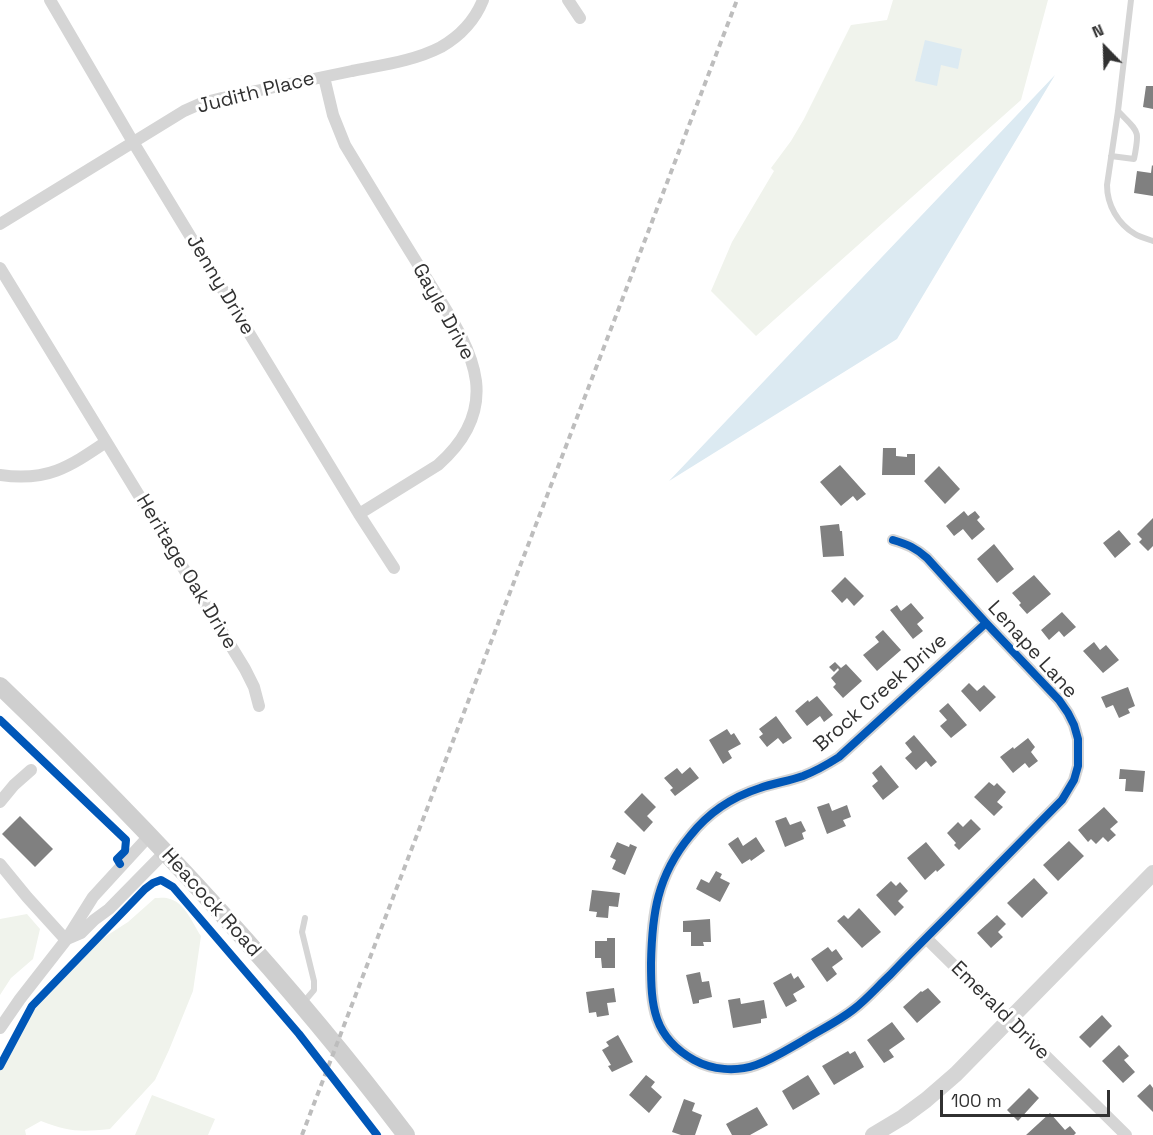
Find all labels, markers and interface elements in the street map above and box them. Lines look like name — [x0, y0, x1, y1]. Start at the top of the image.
north arrow — [1075, 18, 1135, 78]
text: N — [1089, 19, 1107, 43]
street label: Judith Place — [195, 67, 317, 119]
street label: Jenny Drive — [181, 230, 259, 340]
street label: Gayle Drive — [407, 260, 479, 364]
street label: Heritage Oak Drive — [130, 490, 242, 654]
street label: Lenape Lane — [982, 596, 1082, 704]
street label: Brock Creek Drive — [810, 629, 952, 757]
street label: Heacock Road — [156, 844, 266, 962]
street label: Emerald Drive — [946, 957, 1054, 1065]
scale bar — [943, 1078, 1112, 1116]
text: 100 m — [951, 1089, 1002, 1112]

